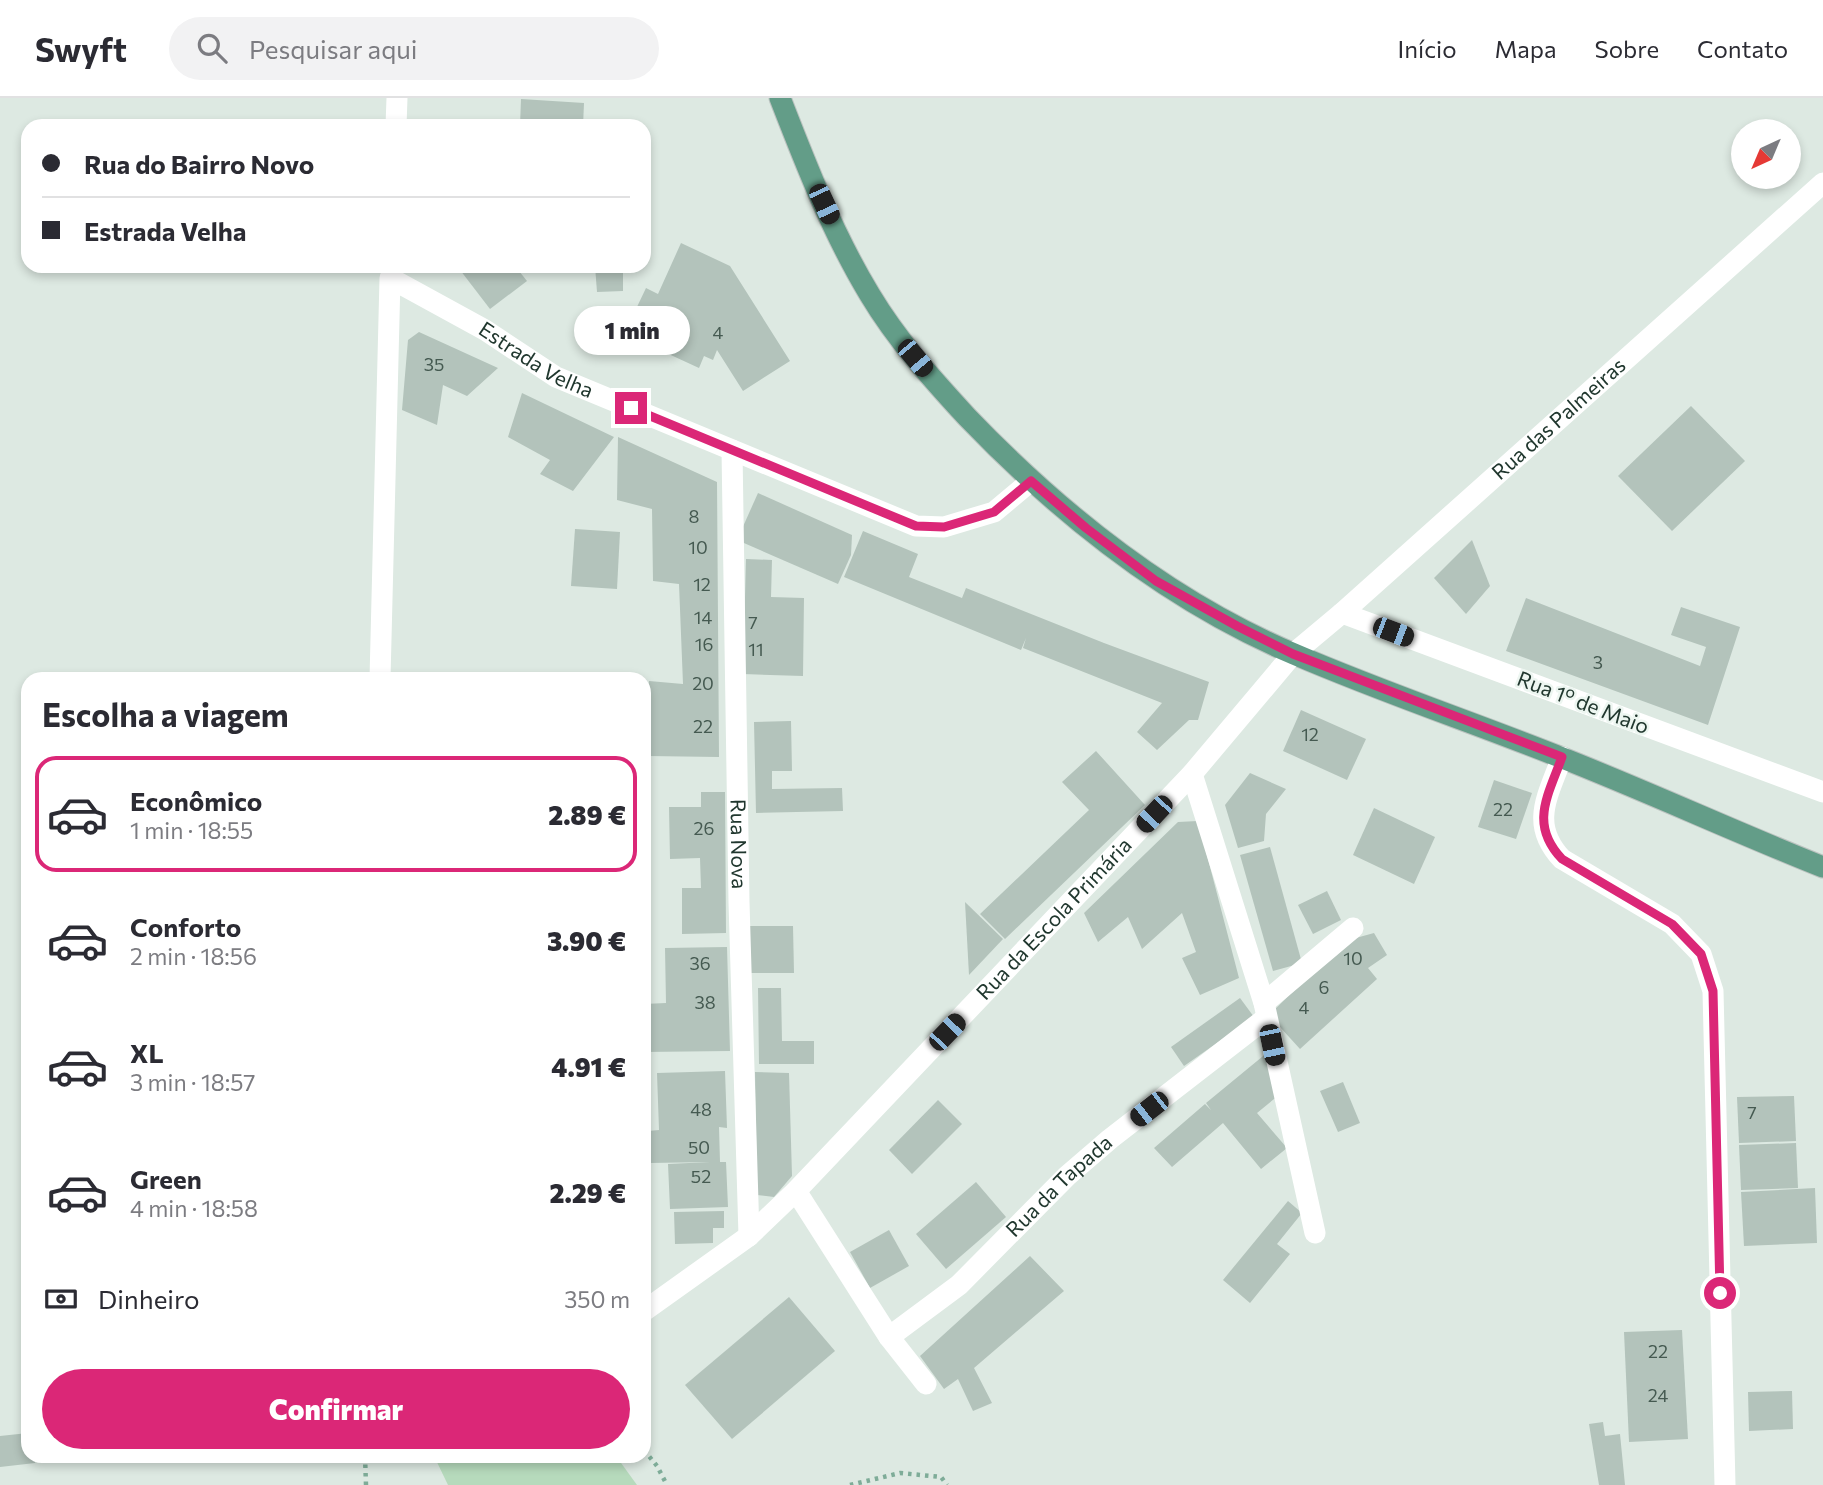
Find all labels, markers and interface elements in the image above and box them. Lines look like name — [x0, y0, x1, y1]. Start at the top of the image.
search box — [169, 17, 659, 80]
text: Swyft — [35, 28, 127, 69]
icon: search — [193, 29, 231, 67]
text: Pesquisar aqui — [249, 33, 418, 64]
text: Início — [1398, 34, 1457, 63]
text: Mapa — [1495, 34, 1557, 63]
text: Sobre — [1595, 34, 1659, 63]
text: Contato — [1697, 34, 1788, 63]
north arrow — [1731, 119, 1801, 189]
map controls — [1731, 119, 1801, 189]
text: Rua do Bairro Novo — [84, 148, 314, 179]
car — [806, 181, 843, 227]
text: Estrada Velha — [84, 215, 247, 246]
callout: 1 min — [573, 306, 689, 356]
street label: Estrada Velha — [475, 316, 597, 402]
text: 1 min — [604, 316, 660, 344]
house number: 4 — [713, 321, 724, 343]
car — [894, 335, 937, 381]
street label: Rua das Palmeiras — [1486, 352, 1630, 484]
house number: 35 — [424, 353, 444, 375]
route end — [615, 392, 647, 424]
house number: 8 — [689, 505, 700, 527]
house number: 10 — [688, 536, 708, 558]
house number: 12 — [693, 573, 711, 595]
house number: 14 — [694, 606, 712, 628]
house number: 7 — [748, 611, 758, 633]
car — [1370, 615, 1417, 649]
house number: 16 — [695, 633, 713, 655]
house number: 11 — [748, 638, 764, 660]
house number: 3 — [1593, 651, 1603, 673]
street label: Rua 1º de Maio — [1514, 665, 1653, 738]
house number: 20 — [692, 672, 714, 694]
text: Escolha a viagem — [42, 694, 289, 734]
house number: 22 — [693, 715, 713, 737]
house number: 12 — [1301, 723, 1319, 745]
icon: car — [46, 783, 109, 846]
text: Econômico — [130, 785, 262, 816]
car — [1132, 791, 1177, 837]
house number: 22 — [1493, 798, 1513, 820]
text: 2.89 € — [548, 799, 626, 830]
street label: Rua Nova — [726, 799, 753, 889]
text: 1 min · 18:55 — [130, 816, 253, 844]
house number: 26 — [694, 817, 714, 839]
street label: Rua da Escola Primária — [970, 832, 1136, 1004]
icon: car — [46, 909, 109, 972]
text: Conforto — [130, 911, 241, 942]
text: 3.90 € — [547, 925, 626, 956]
text: 2 min · 18:56 — [130, 942, 257, 970]
house number: 10 — [1343, 947, 1363, 969]
house number: 36 — [689, 952, 711, 974]
house number: 6 — [1319, 976, 1329, 998]
house number: 38 — [694, 991, 716, 1013]
house number: 4 — [1299, 996, 1310, 1018]
car — [925, 1010, 970, 1054]
car — [1258, 1022, 1287, 1068]
icon: car — [46, 1035, 109, 1098]
text: XL — [130, 1037, 164, 1068]
text: 4.91 € — [551, 1051, 626, 1082]
text: 3 min · 18:57 — [130, 1068, 256, 1096]
car — [1126, 1088, 1173, 1130]
house number: 48 — [690, 1098, 712, 1120]
house number: 7 — [1747, 1101, 1757, 1123]
street label: Rua da Tapada — [1000, 1129, 1117, 1241]
house number: 50 — [688, 1136, 710, 1158]
icon: car — [46, 1161, 109, 1224]
text: Green — [130, 1163, 202, 1194]
house number: 52 — [691, 1165, 711, 1187]
text: 2.29 € — [549, 1177, 626, 1208]
text: 4 min · 18:58 — [130, 1194, 258, 1222]
route start — [1704, 1277, 1736, 1309]
icon: cash — [42, 1280, 80, 1318]
text: Dinheiro — [98, 1283, 200, 1314]
text: 350 m — [564, 1285, 630, 1313]
house number: 22 — [1648, 1340, 1668, 1362]
button: Confirmar — [42, 1369, 630, 1449]
house number: 24 — [1648, 1384, 1668, 1406]

